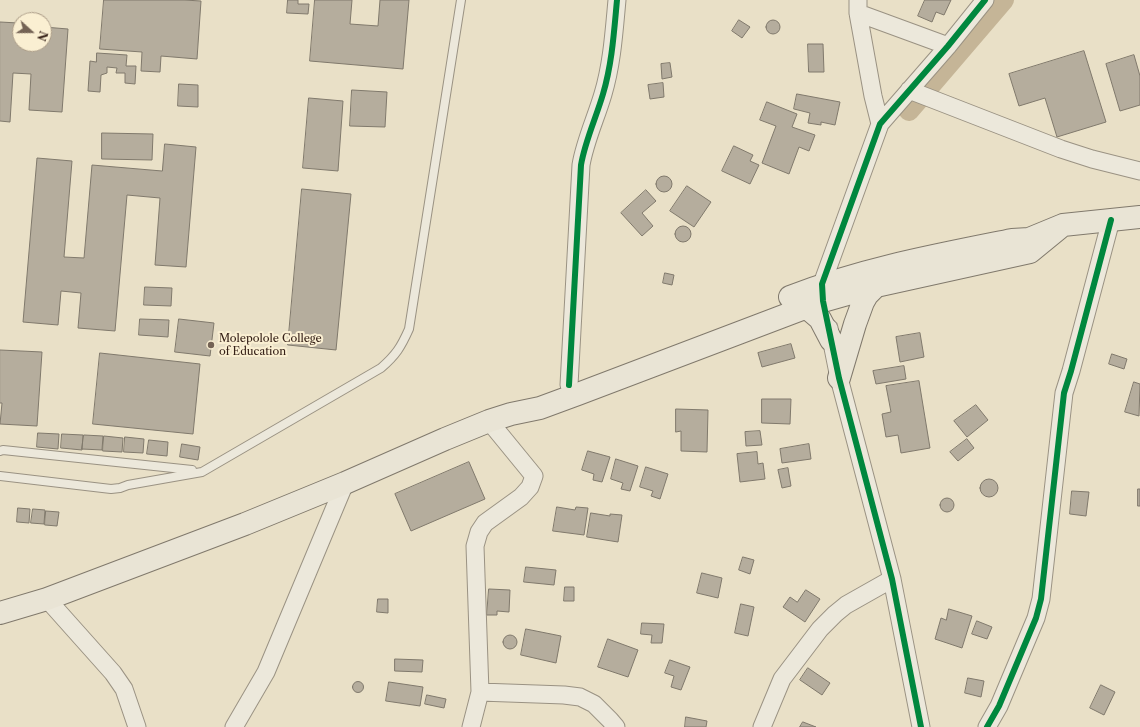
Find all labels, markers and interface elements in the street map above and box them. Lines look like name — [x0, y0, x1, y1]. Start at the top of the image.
north arrow — [12, 12, 52, 52]
text: N — [34, 29, 51, 43]
place label: Molepolole College of Education — [219, 332, 322, 358]
marker: Molepolole College of Education — [206, 340, 216, 350]

